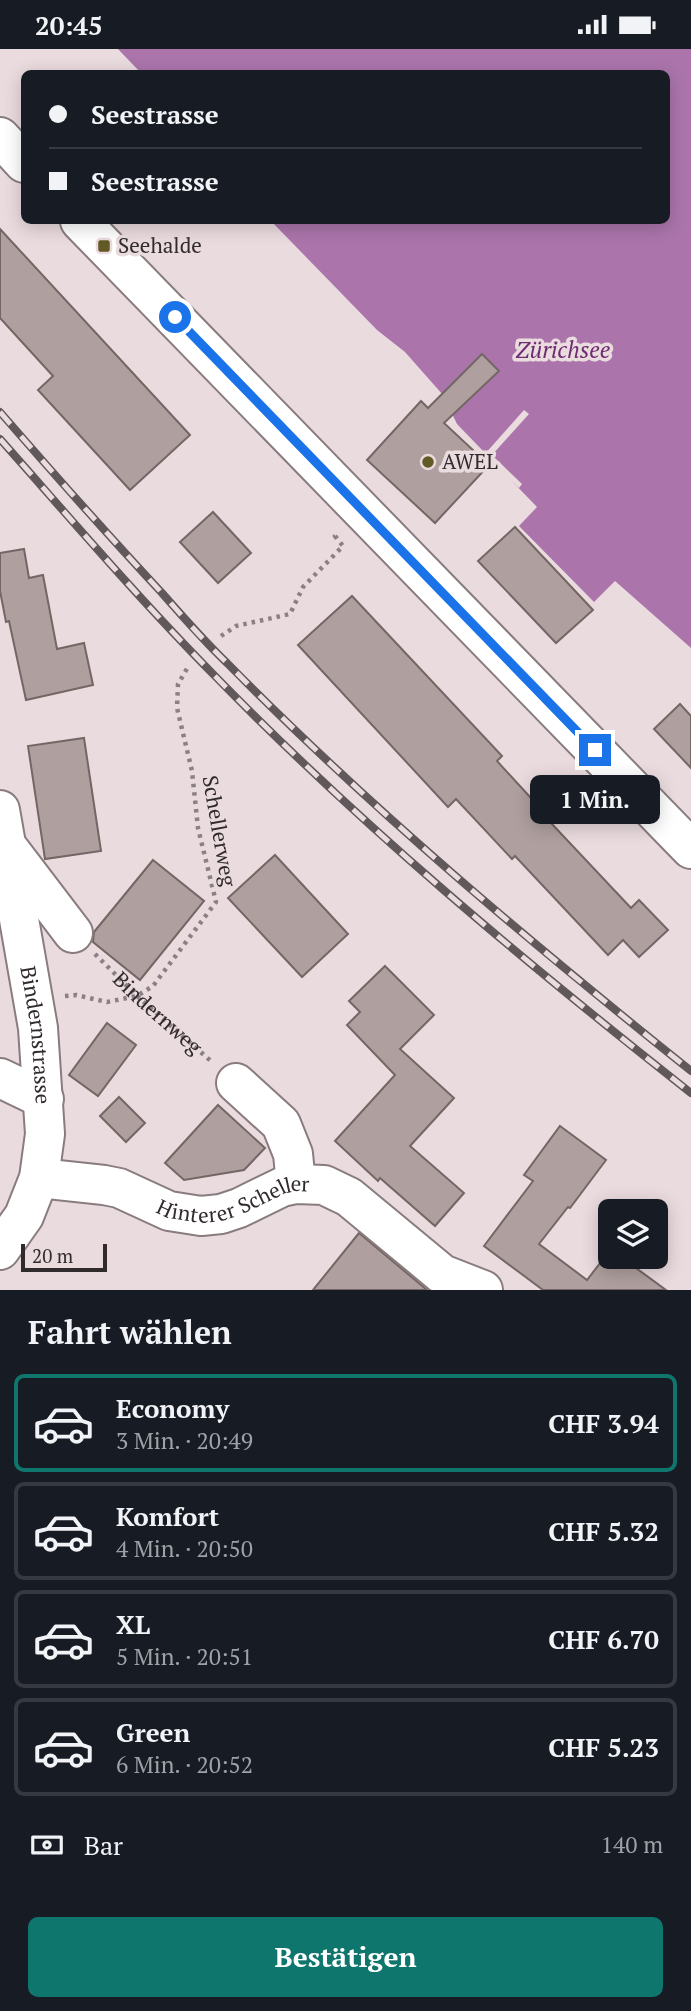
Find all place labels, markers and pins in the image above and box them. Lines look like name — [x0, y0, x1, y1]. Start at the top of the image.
place label: Seehalde — [118, 231, 202, 259]
marker: Seehalde — [96, 238, 112, 254]
place label: AWEL — [442, 447, 498, 475]
marker: AWEL — [420, 454, 436, 470]

